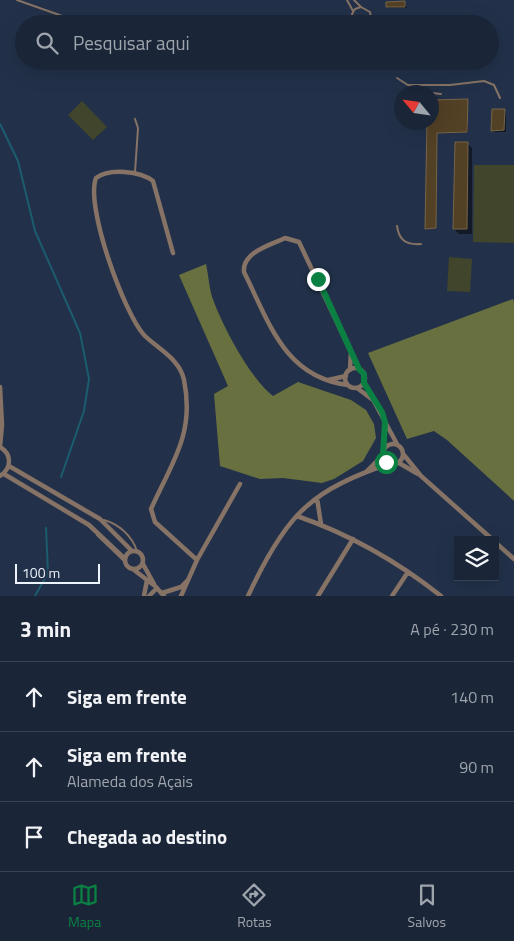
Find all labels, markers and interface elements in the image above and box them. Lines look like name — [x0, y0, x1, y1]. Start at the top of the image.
search box — [15, 15, 499, 70]
text: Pesquisar aqui — [73, 28, 190, 57]
icon: search — [33, 29, 61, 57]
north arrow — [394, 85, 439, 130]
route end — [307, 268, 330, 291]
route start — [375, 451, 398, 474]
map controls — [454, 536, 499, 581]
button: layers — [454, 536, 499, 581]
scale bar — [15, 561, 100, 584]
text: 100 m — [22, 562, 60, 583]
text: 3 min — [20, 613, 71, 645]
text: A pé · 230 m — [410, 617, 494, 641]
text: Siga em frente — [67, 682, 187, 711]
icon: ahead — [20, 683, 48, 711]
text: 140 m — [450, 685, 494, 709]
text: Siga em frente — [67, 740, 187, 769]
icon: ahead — [20, 753, 48, 781]
text: 90 m — [459, 755, 494, 779]
text: Alameda dos Açais — [67, 769, 193, 793]
text: Chegada ao destino — [67, 822, 227, 851]
icon: arrive — [20, 823, 48, 851]
tab: Mapa — [68, 881, 101, 932]
tab: Rotas — [237, 881, 272, 932]
tab: Salvos — [408, 881, 446, 932]

